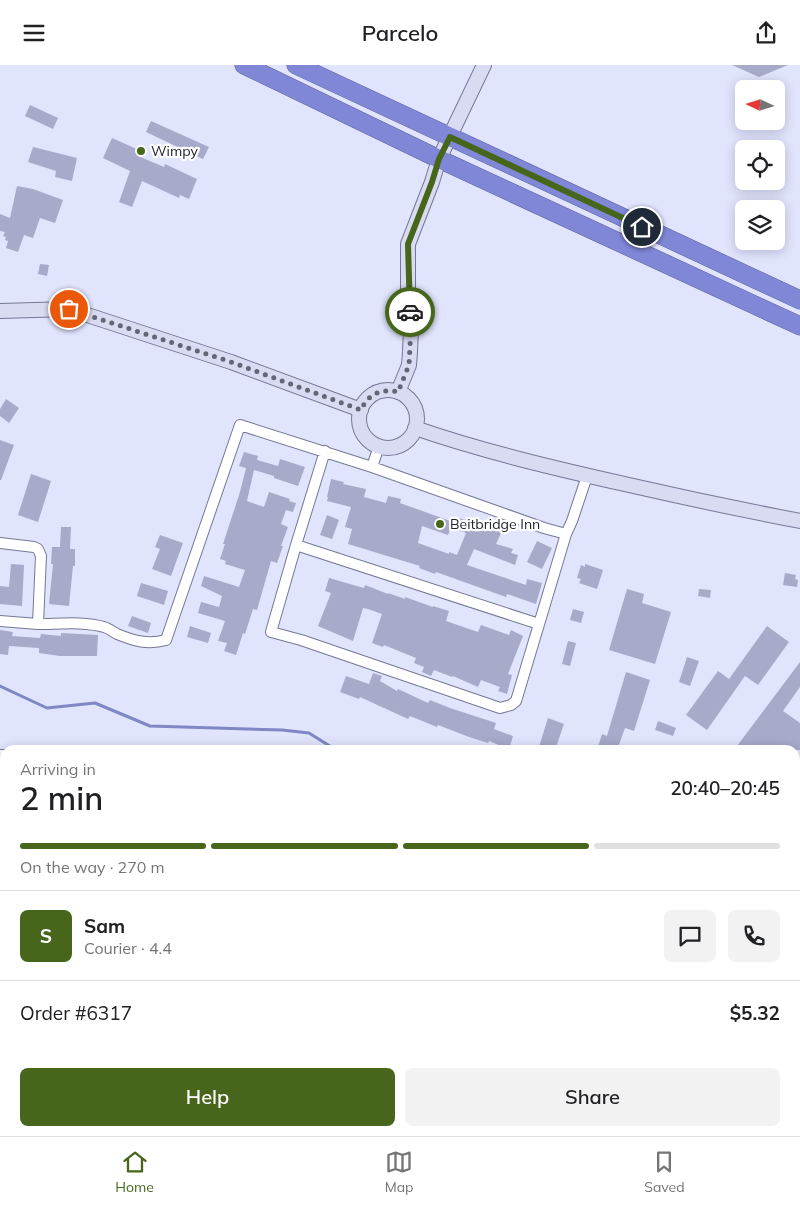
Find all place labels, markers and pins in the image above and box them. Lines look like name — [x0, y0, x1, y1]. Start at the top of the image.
place label: Wimpy — [151, 142, 198, 160]
marker: Wimpy — [135, 145, 147, 157]
pin — [621, 206, 663, 248]
pin — [48, 288, 90, 330]
place label: Beitbridge Inn — [450, 515, 540, 533]
marker: Beitbridge Inn — [434, 518, 446, 530]

